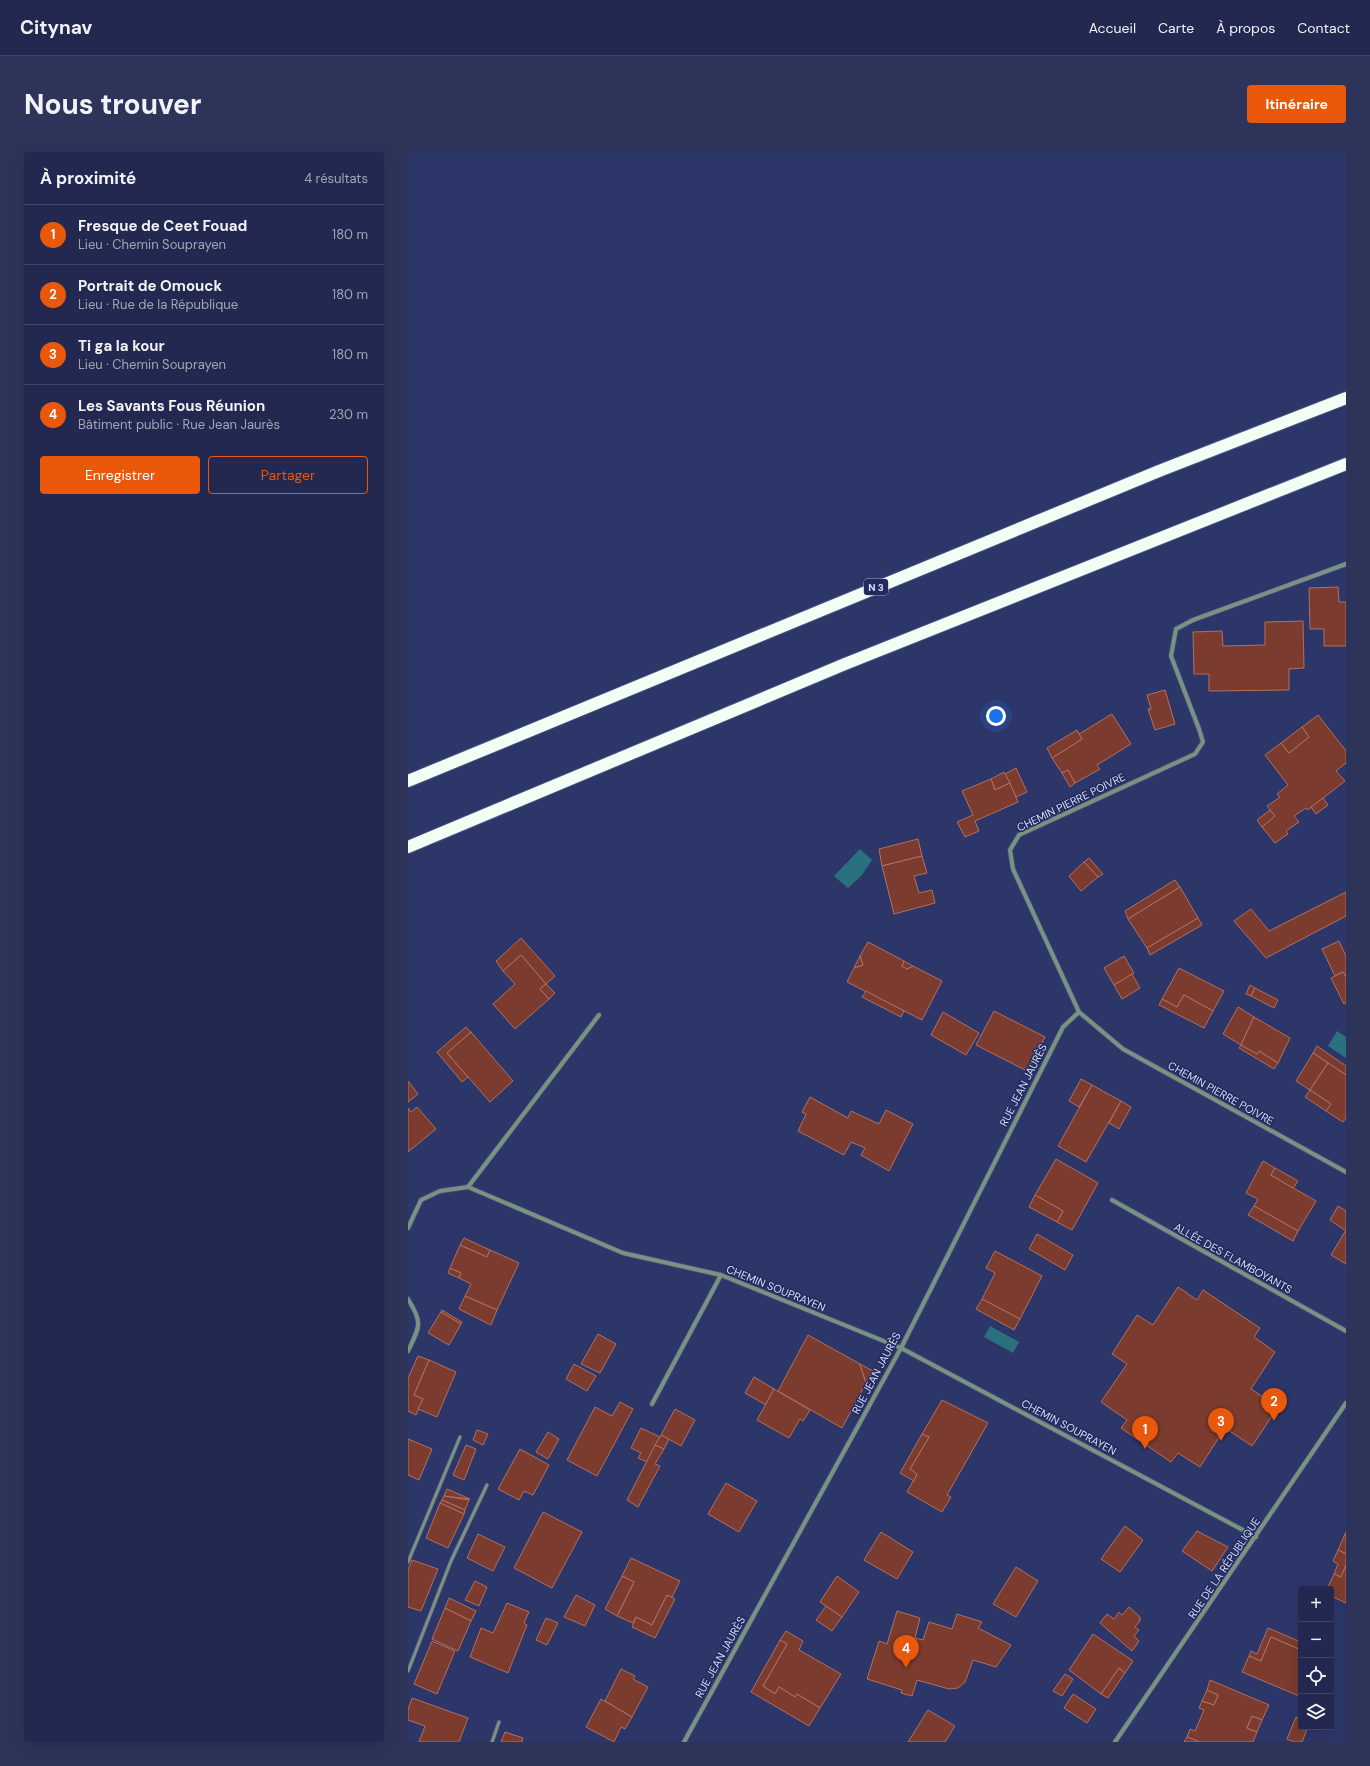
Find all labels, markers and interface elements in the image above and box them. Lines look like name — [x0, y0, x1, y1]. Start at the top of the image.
text: Citynav — [20, 15, 92, 40]
text: Accueil — [1089, 19, 1136, 37]
text: Carte — [1158, 19, 1194, 37]
text: À propos — [1216, 19, 1275, 37]
text: Contact — [1297, 19, 1350, 37]
button: Itinéraire — [1247, 85, 1346, 123]
text: Nous trouver — [24, 86, 201, 123]
text: À proximité — [40, 167, 136, 189]
text: 4 résultats — [304, 170, 368, 187]
text: Fresque de Ceet Fouad — [78, 216, 247, 236]
text: 1 — [51, 226, 55, 243]
text: 180 m — [332, 226, 368, 243]
text: Lieu · Chemin Souprayen — [78, 236, 226, 253]
text: Portrait de Omouck — [78, 276, 222, 296]
text: 2 — [49, 286, 57, 303]
text: 180 m — [332, 286, 368, 303]
text: Lieu · Rue de la République — [78, 296, 238, 313]
text: Ti ga la kour — [78, 336, 165, 356]
text: 3 — [49, 346, 57, 363]
text: 180 m — [332, 346, 368, 363]
text: Lieu · Chemin Souprayen — [78, 356, 226, 373]
text: Les Savants Fous Réunion — [78, 396, 265, 416]
text: 4 — [49, 406, 57, 423]
text: 230 m — [329, 406, 368, 423]
text: Bâtiment public · Rue Jean Jaurès — [78, 416, 280, 433]
button: Enregistrer — [40, 456, 200, 494]
button: Partager — [208, 456, 368, 494]
road number: N 3 — [864, 579, 888, 595]
your location — [986, 706, 1006, 726]
street label: CHEMIN PIERRE POIVRE — [1014, 770, 1128, 834]
street label: RUE JEAN JAURÈS — [996, 1041, 1050, 1129]
street label: CHEMIN PIERRE POIVRE — [1166, 1058, 1276, 1128]
street label: ALLÉE DES FLAMBOYANTS — [1171, 1220, 1295, 1296]
street label: CHEMIN SOUPRAYEN — [724, 1262, 828, 1314]
street label: RUE JEAN JAURÈS — [848, 1330, 904, 1416]
pin: 2 — [1261, 1388, 1287, 1421]
street label: CHEMIN SOUPRAYEN — [1019, 1396, 1119, 1458]
pin: 3 — [1208, 1408, 1234, 1441]
pin: 1 — [1132, 1416, 1158, 1449]
street label: RUE DE LA RÉPUBLIQUE — [1185, 1515, 1263, 1621]
map controls — [1298, 1586, 1334, 1730]
button: + — [1298, 1586, 1334, 1622]
street label: RUE JEAN JAURÈS — [692, 1614, 748, 1700]
button: − — [1298, 1622, 1334, 1658]
pin: 4 — [893, 1635, 919, 1668]
button: locate — [1298, 1658, 1334, 1694]
button: layers — [1298, 1694, 1334, 1730]

